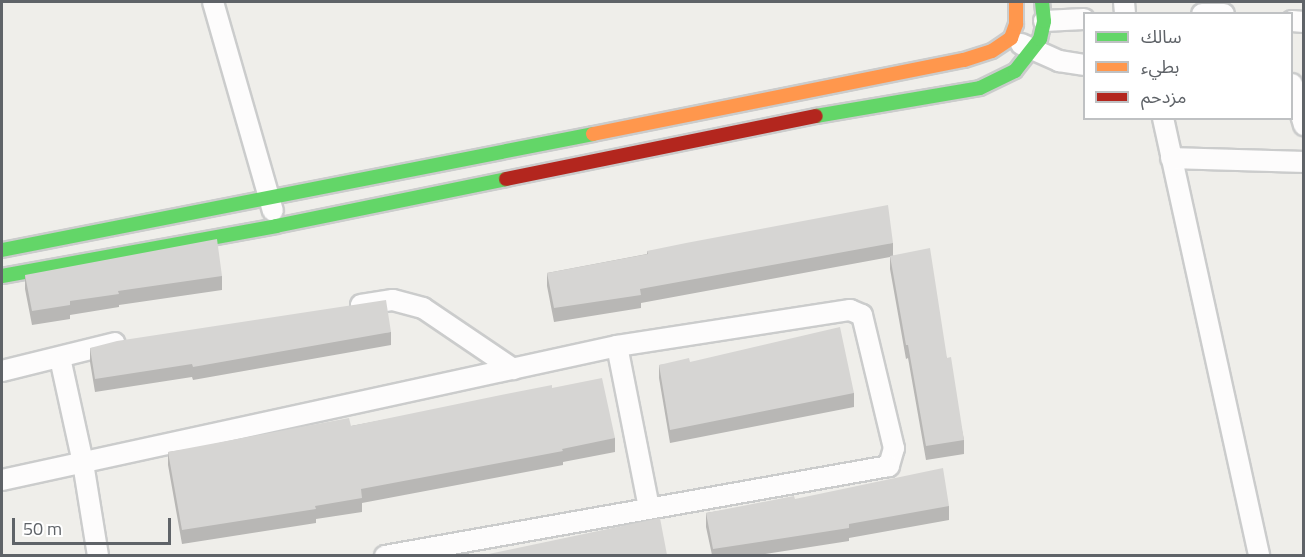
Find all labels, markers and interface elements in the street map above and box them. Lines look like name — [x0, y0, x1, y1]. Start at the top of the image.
legend — [1083, 12, 1293, 120]
text: سالك — [1141, 23, 1182, 50]
text: بطيء — [1141, 53, 1179, 80]
text: مزدحم — [1141, 83, 1186, 110]
scale bar — [15, 506, 174, 544]
text: 50 m — [23, 515, 62, 542]

